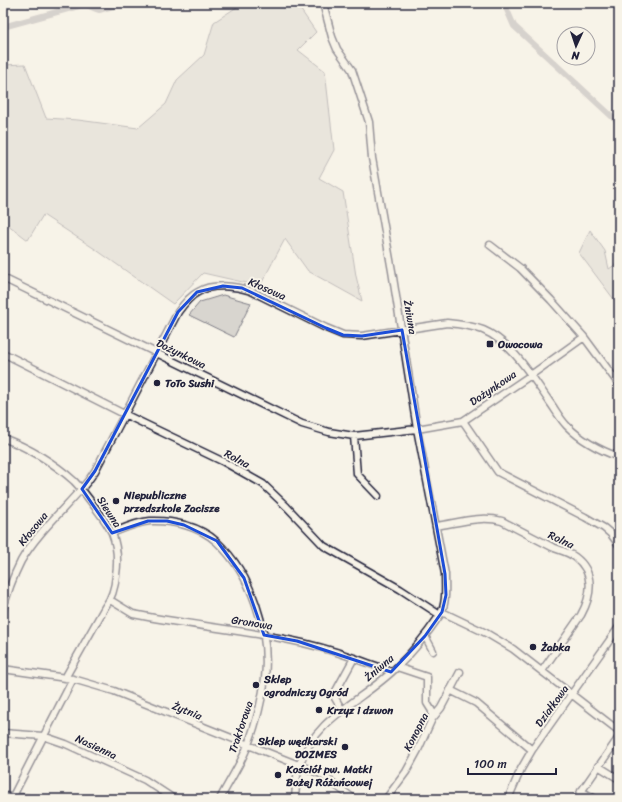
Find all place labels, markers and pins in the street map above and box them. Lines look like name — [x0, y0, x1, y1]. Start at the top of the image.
place label: Owocowa — [497, 335, 543, 354]
marker: Owocowa — [485, 339, 495, 349]
place label: ToTo Sushi — [165, 374, 215, 393]
marker: ToTo Sushi — [152, 378, 162, 388]
place label: Niepubliczne przedszkole Zacisze — [123, 486, 220, 518]
marker: Niepubliczne przedszkole Zacisze — [111, 496, 121, 506]
place label: Żabka — [540, 638, 570, 657]
marker: Żabka — [528, 642, 538, 652]
place label: Sklep ogrodniczy Ogród — [263, 670, 349, 702]
marker: Sklep ogrodniczy Ogród — [251, 680, 261, 690]
place label: Krzyz i dzwon — [326, 701, 393, 720]
marker: Krzyz i dzwon — [314, 705, 324, 715]
place label: Sklep wędkarski DOZMES — [257, 732, 338, 764]
marker: Sklep wędkarski DOZMES — [340, 742, 350, 752]
place label: Kościół pw. Matki Bożej Różańcowej — [285, 760, 373, 792]
marker: Kościół pw. Matki Bożej Różańcowej — [273, 770, 283, 780]

